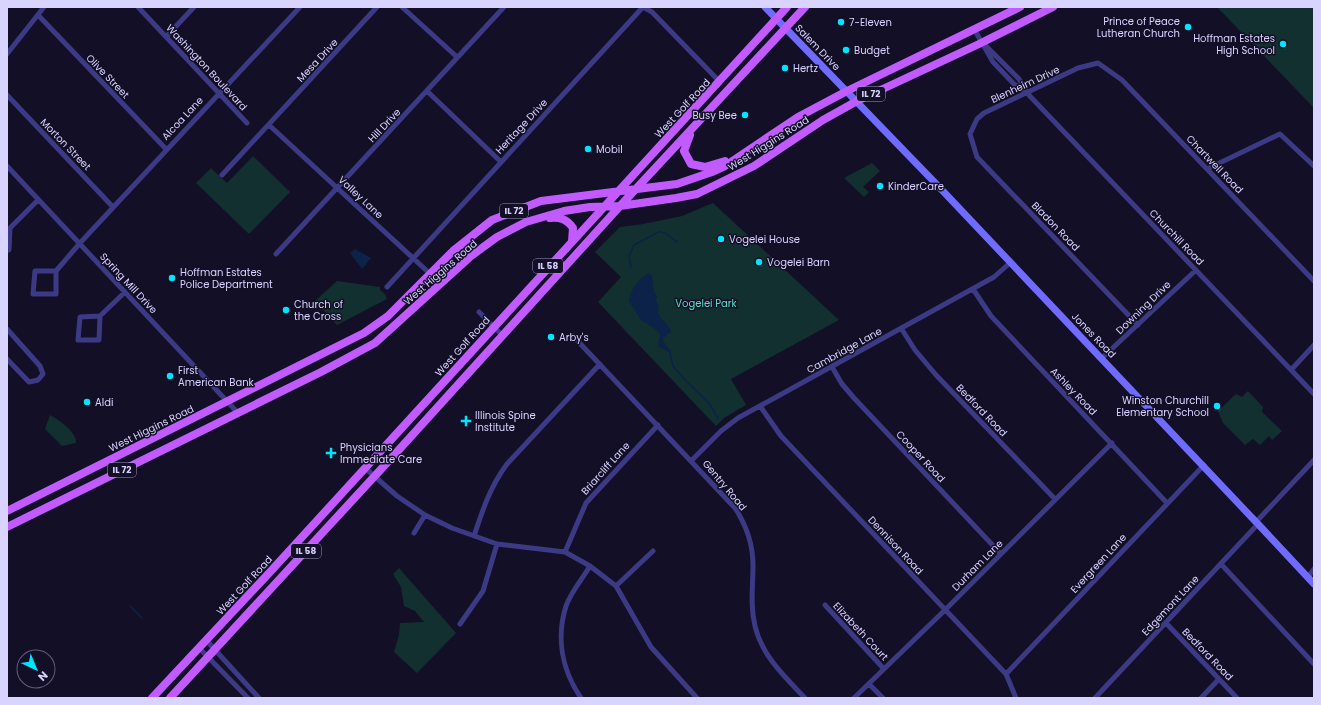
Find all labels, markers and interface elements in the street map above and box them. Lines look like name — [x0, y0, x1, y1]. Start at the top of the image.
place label: Prince of Peace Lutheran Church — [1097, 14, 1180, 41]
place label: 7-Eleven — [849, 15, 892, 30]
marker: 7-Eleven — [836, 17, 846, 27]
street label: Washington Boulevard — [163, 21, 251, 114]
street label: Salem Drive — [792, 21, 844, 74]
marker: Prince of Peace Lutheran Church — [1183, 22, 1193, 32]
place label: Hoffman Estates High School — [1193, 31, 1275, 58]
street label: Mesa Drive — [293, 35, 341, 85]
marker: Hoffman Estates High School — [1278, 39, 1288, 49]
place label: Budget — [854, 43, 890, 58]
marker: Budget — [841, 45, 851, 55]
street label: Olive Street — [83, 51, 133, 102]
place label: Hertz — [793, 61, 818, 76]
street label: Blenheim Drive — [988, 62, 1062, 107]
marker: Hertz — [780, 63, 790, 73]
street label: West Golf Road — [651, 75, 714, 141]
road number: IL 72 — [857, 87, 885, 101]
street label: Alcoa Lane — [158, 93, 207, 143]
street label: Heritage Drive — [492, 95, 551, 157]
street label: Hill Drive — [365, 105, 404, 146]
place label: Busy Bee — [692, 108, 737, 123]
marker: Busy Bee — [740, 110, 750, 120]
street label: West Higgins Road — [725, 112, 812, 174]
street label: Morton Street — [37, 115, 95, 174]
street label: Chartwell Road — [1183, 132, 1247, 197]
place label: Mobil — [596, 142, 623, 157]
marker: Mobil — [583, 144, 593, 154]
street label: Valley Lane — [335, 173, 386, 222]
place label: KinderCare — [888, 179, 944, 194]
marker: KinderCare — [875, 181, 885, 191]
street label: Bladon Road — [1028, 198, 1083, 254]
road number: IL 72 — [500, 204, 528, 218]
street label: Churchill Road — [1146, 206, 1207, 269]
place label: Vogelei House — [729, 232, 800, 247]
marker: Vogelei House — [716, 234, 726, 244]
street label: West Higgins Road — [400, 236, 480, 309]
street label: Spring Mill Drive — [96, 250, 161, 317]
place label: Vogelei Barn — [767, 255, 830, 270]
marker: Vogelei Barn — [754, 257, 764, 267]
road number: IL 58 — [533, 259, 563, 273]
place label: Hoffman Estates Police Department — [180, 265, 273, 292]
marker: Hoffman Estates Police Department — [167, 273, 177, 283]
street label: Downing Drive — [1112, 277, 1174, 338]
park label: Vogelei Park — [675, 296, 738, 311]
place label: Church of the Cross — [294, 297, 343, 324]
marker: Church of the Cross — [281, 305, 291, 315]
street label: Jones Road — [1068, 309, 1119, 361]
street label: West Golf Road — [431, 313, 493, 380]
street label: Cambridge Lane — [804, 324, 885, 377]
place label: Arby's — [559, 330, 589, 345]
marker: Arby's — [546, 332, 556, 342]
place label: First American Bank — [178, 363, 255, 390]
street label: Ashley Road — [1047, 364, 1100, 419]
marker: First American Bank — [165, 371, 175, 381]
street label: Bedford Road — [953, 381, 1011, 440]
place label: Winston Churchill Elementary School — [1116, 393, 1209, 420]
place label: Aldi — [95, 395, 113, 410]
marker: Aldi — [82, 397, 92, 407]
street label: West Higgins Road — [106, 401, 196, 456]
marker: Winston Churchill Elementary School — [1212, 401, 1222, 411]
place label: Illinois Spine Institute — [475, 408, 536, 435]
marker: Illinois Spine Institute — [460, 415, 472, 427]
street label: Cooper Road — [893, 427, 949, 486]
street label: Briarcliff Lane — [577, 439, 633, 498]
place label: Physicians Immediate Care — [340, 440, 422, 467]
marker: Physicians Immediate Care — [325, 447, 337, 459]
street label: Gentry Road — [699, 457, 750, 514]
road number: IL 72 — [108, 463, 136, 477]
street label: Dennison Road — [864, 513, 927, 578]
street label: Evergreen Lane — [1067, 530, 1130, 596]
street label: Durham Lane — [948, 536, 1006, 594]
road number: IL 58 — [291, 544, 321, 558]
street label: West Golf Road — [213, 552, 276, 618]
street label: Edgemont Lane — [1138, 572, 1202, 639]
street label: Elizabeth Court — [830, 599, 892, 664]
street label: Bedford Road — [1179, 625, 1237, 684]
north arrow — [16, 649, 56, 689]
text: N — [34, 668, 51, 685]

